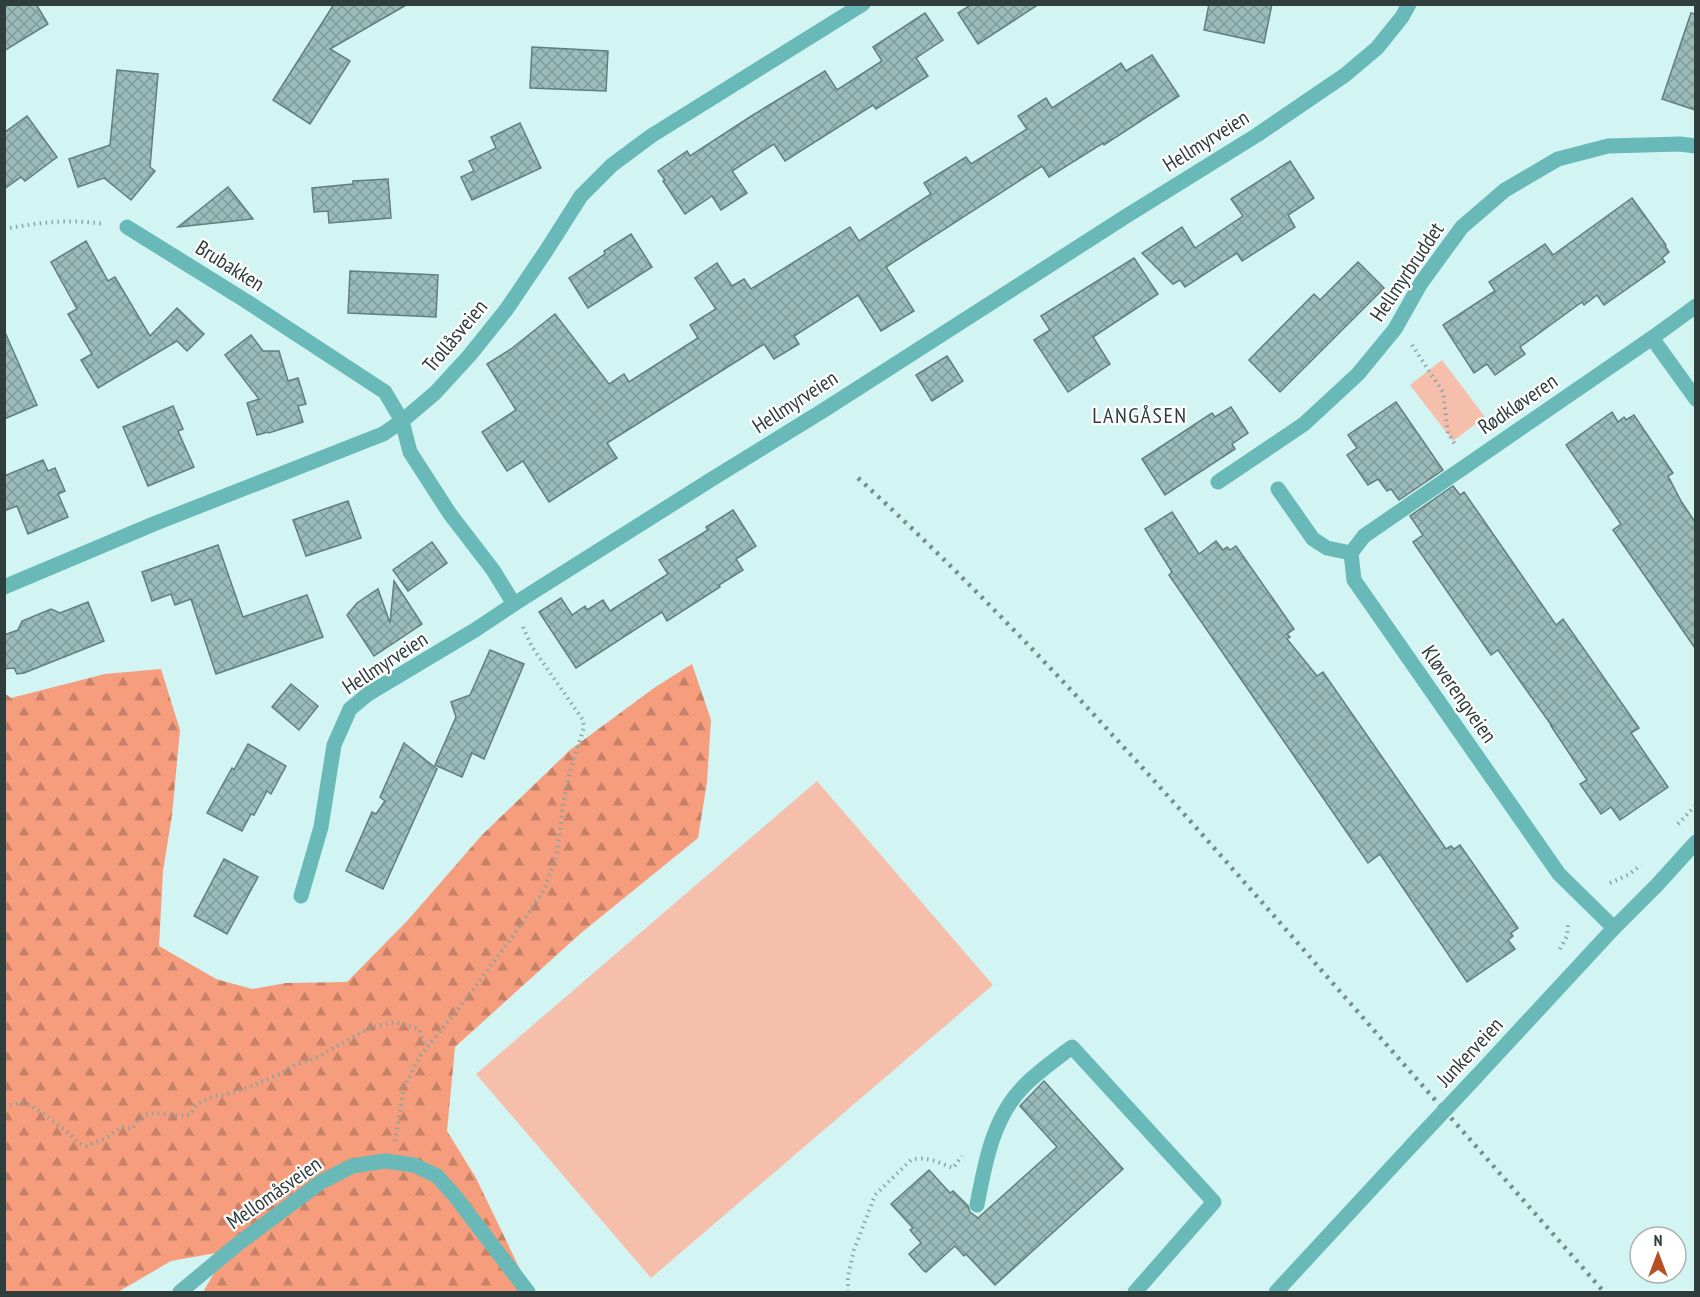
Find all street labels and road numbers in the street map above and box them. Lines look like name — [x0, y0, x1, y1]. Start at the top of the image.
street label: Hellmyrveien — [1158, 104, 1254, 178]
street label: Hellmyrbruddet — [1364, 217, 1450, 326]
street label: Brubakken — [191, 234, 270, 297]
street label: Trollåsveien — [416, 294, 493, 378]
street label: Hellmyrveien — [747, 364, 842, 439]
street label: Rødkløveren — [1473, 367, 1563, 440]
street label: Hellmyrveien — [337, 625, 432, 700]
street label: Kløverengveien — [1416, 640, 1503, 748]
street label: Junkerveien — [1430, 1011, 1509, 1093]
street label: Mellomåsveien — [221, 1150, 326, 1235]

